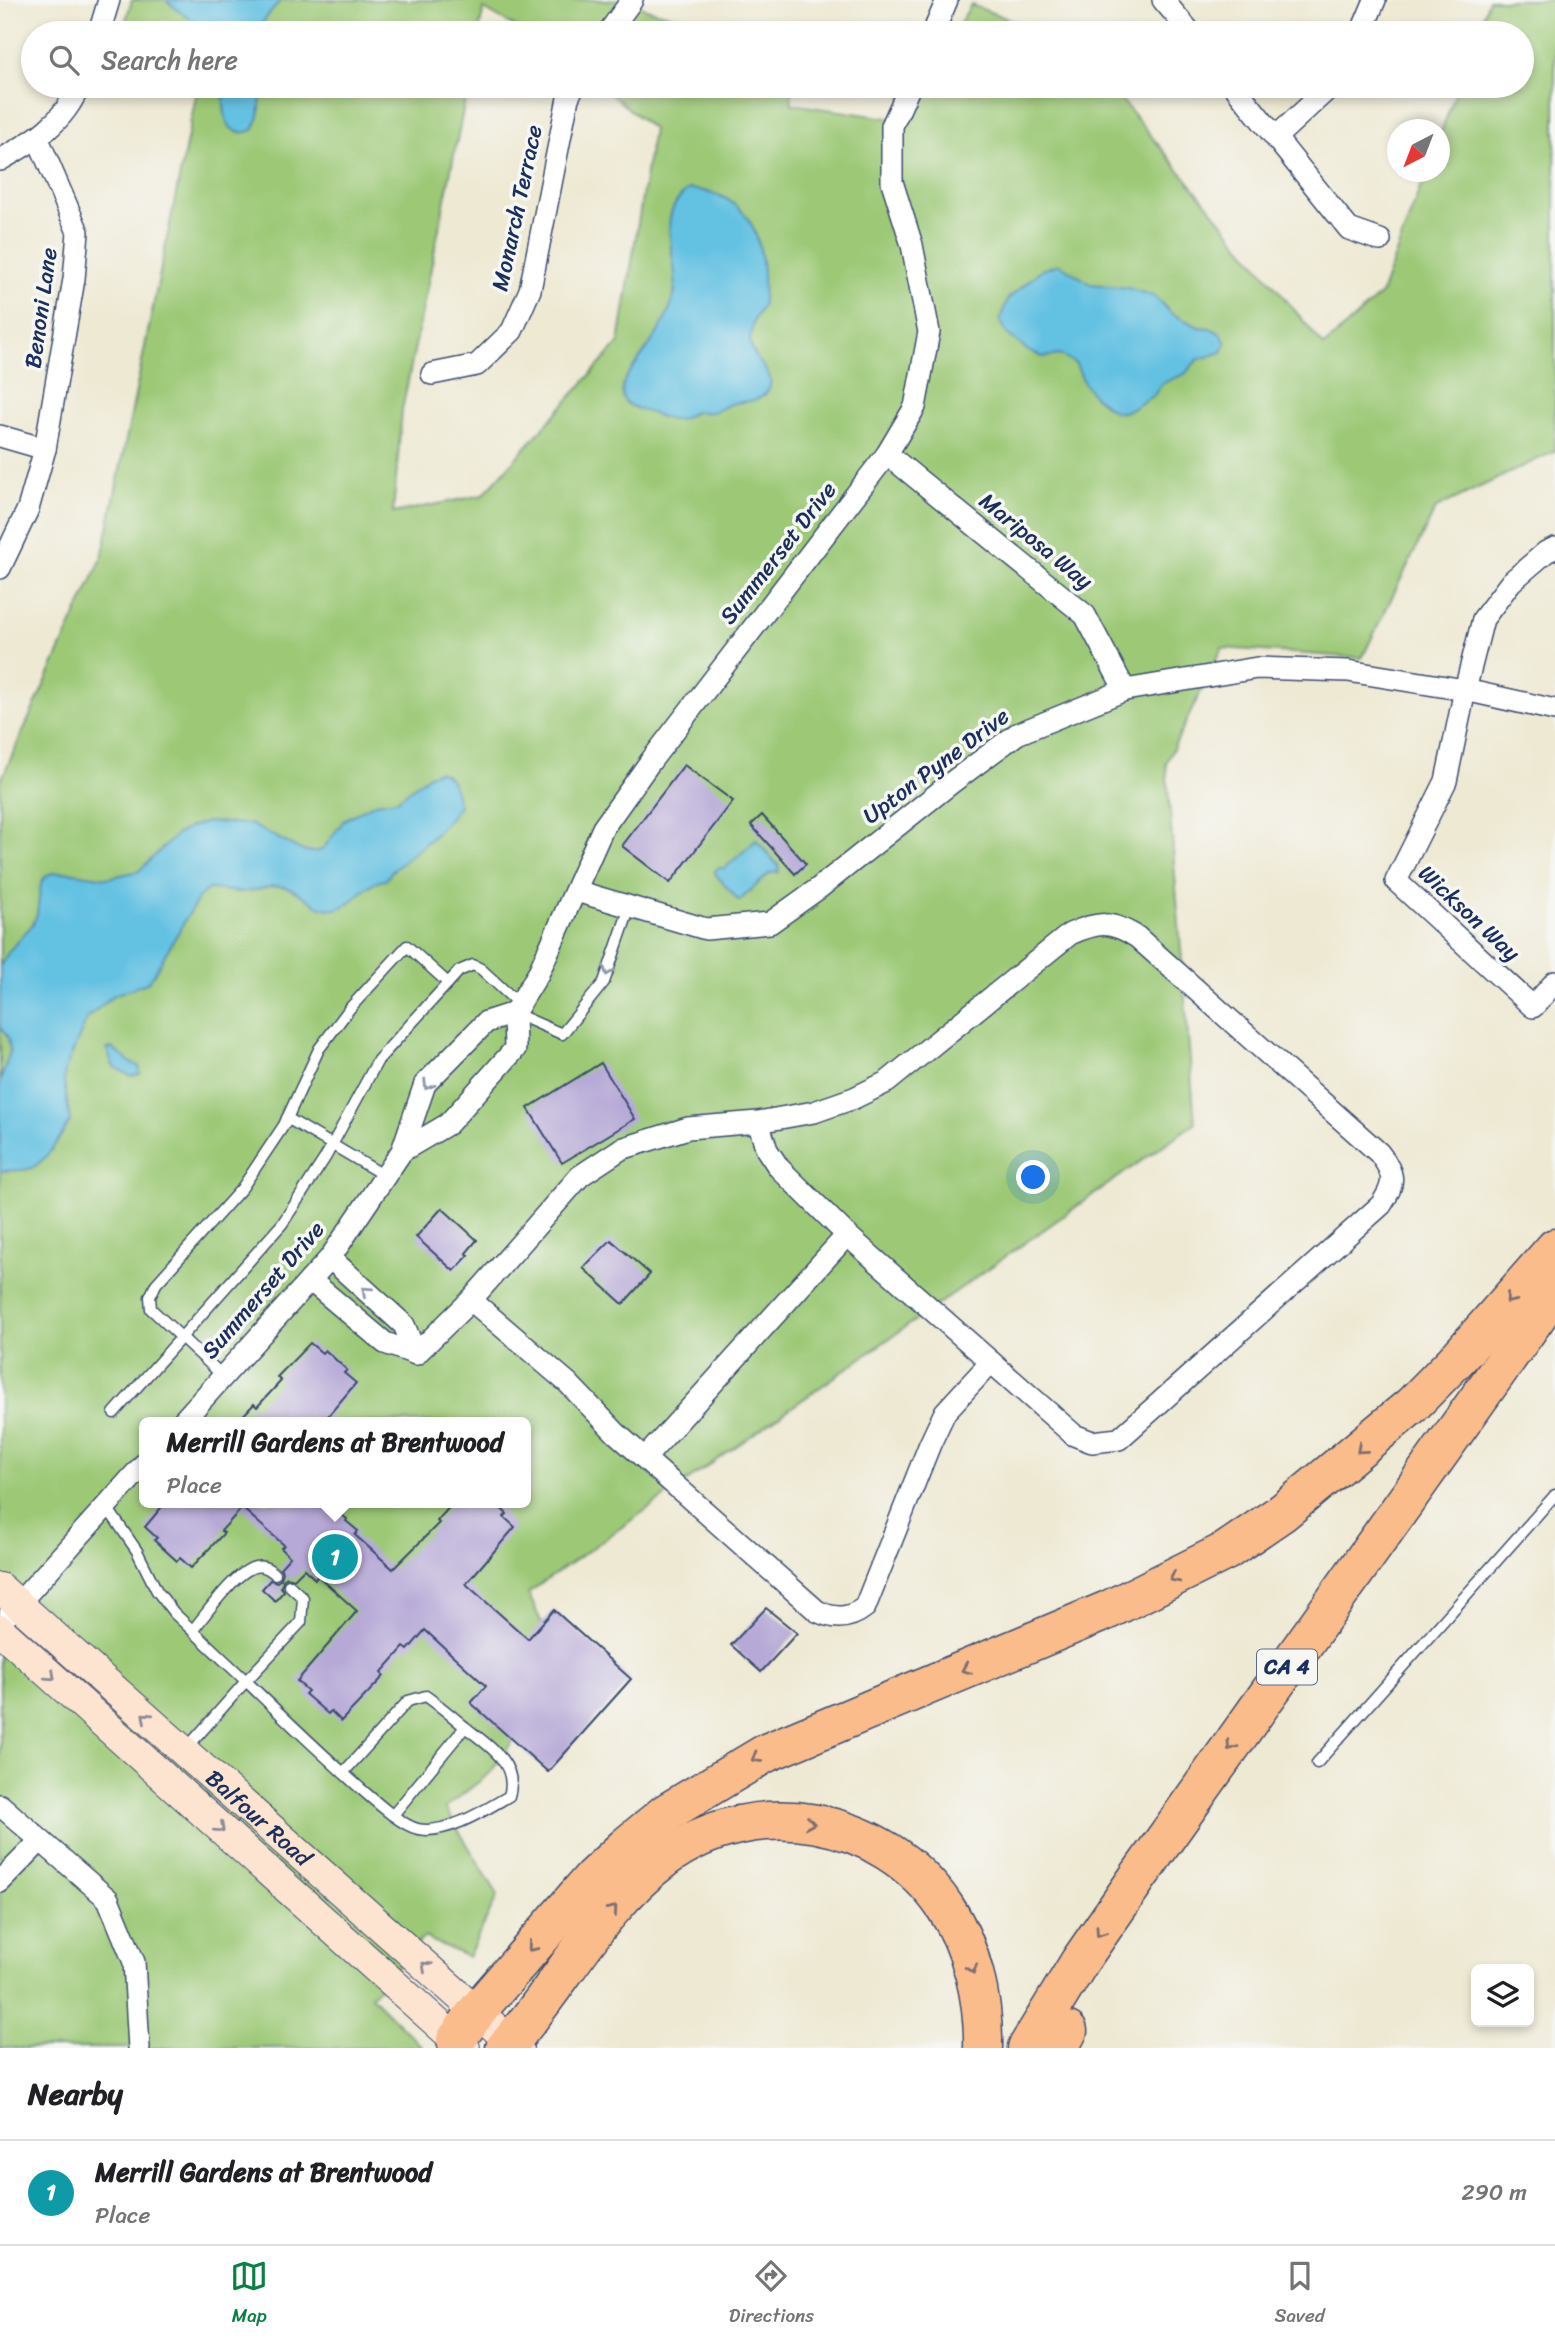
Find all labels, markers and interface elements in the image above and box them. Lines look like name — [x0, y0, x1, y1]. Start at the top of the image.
search box — [21, 21, 1534, 98]
text: Search here — [101, 37, 238, 83]
icon: search — [45, 41, 83, 79]
north arrow — [1387, 119, 1450, 182]
street label: Monarch Terrace — [479, 121, 555, 295]
street label: Benoni Lane — [12, 245, 70, 371]
street label: Summerset Drive — [709, 472, 848, 634]
street label: Mariposa Way — [970, 482, 1102, 600]
street label: Upton Pyne Drive — [853, 697, 1019, 835]
street label: Wickson Way — [1408, 854, 1530, 972]
one-way arrow — [602, 965, 616, 977]
one-way arrow — [423, 1078, 436, 1091]
your location — [1016, 1160, 1050, 1194]
street label: Summerset Drive — [191, 1211, 335, 1369]
one-way arrow — [361, 1286, 374, 1299]
one-way arrow — [1506, 1291, 1518, 1304]
popup — [139, 1417, 531, 1508]
text: Merrill Gardens at Brentwood — [167, 1419, 503, 1465]
one-way arrow — [1356, 1441, 1369, 1453]
text: Place — [167, 1465, 222, 1506]
pin: 1 — [312, 1531, 358, 1583]
one-way arrow — [1169, 1570, 1181, 1584]
road number: CA 4 — [1257, 1650, 1317, 1684]
one-way arrow — [960, 1661, 973, 1675]
one-way arrow — [43, 1668, 56, 1680]
one-way arrow — [141, 1713, 154, 1725]
one-way arrow — [1227, 1738, 1239, 1751]
one-way arrow — [751, 1750, 764, 1763]
street label: Balfour Road — [196, 1759, 323, 1878]
one-way arrow — [804, 1815, 816, 1830]
one-way arrow — [211, 1820, 224, 1833]
one-way arrow — [605, 1906, 617, 1919]
one-way arrow — [1096, 1924, 1109, 1937]
one-way arrow — [528, 1939, 540, 1952]
one-way arrow — [421, 1962, 434, 1974]
one-way arrow — [963, 1963, 978, 1975]
map controls — [1471, 1964, 1534, 2027]
button: layers — [1471, 1964, 1534, 2027]
text: Nearby — [28, 2067, 123, 2121]
text: Merrill Gardens at Brentwood — [95, 2149, 432, 2195]
text: 1 — [46, 2172, 56, 2213]
text: 290 m — [1461, 2172, 1527, 2213]
text: Place — [95, 2195, 150, 2236]
tab: Map — [230, 2257, 268, 2332]
tab: Directions — [729, 2257, 814, 2332]
tab: Saved — [1275, 2257, 1325, 2332]

